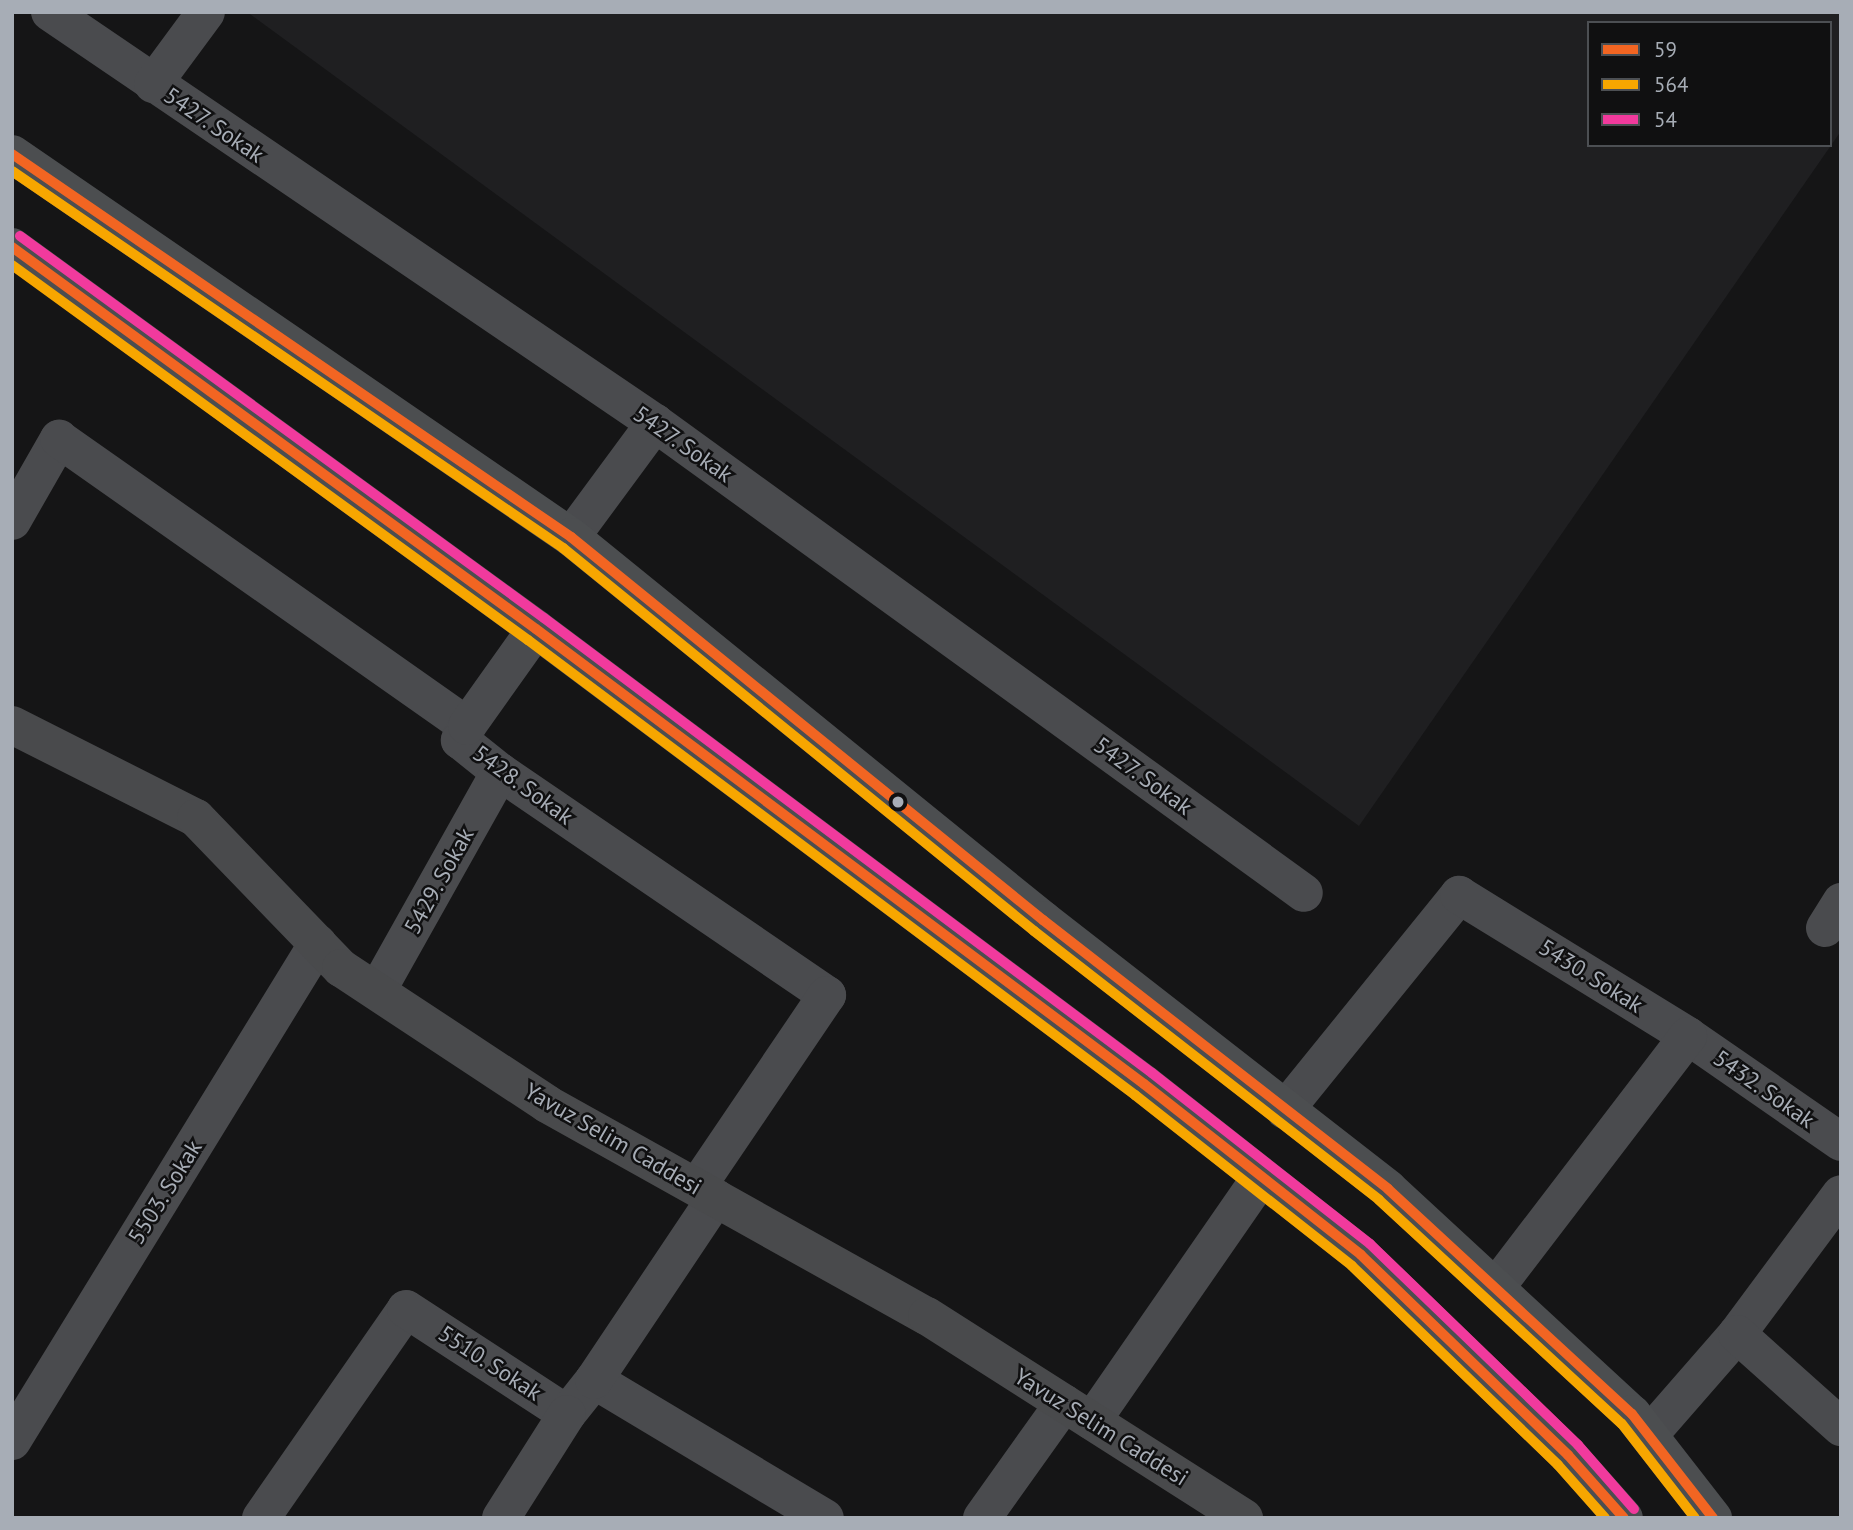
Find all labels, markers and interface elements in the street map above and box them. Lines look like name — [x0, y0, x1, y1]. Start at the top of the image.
legend — [1587, 21, 1832, 147]
text: 59 — [1654, 36, 1677, 63]
text: 564 — [1654, 71, 1688, 98]
street label: 5427. Sokak — [158, 81, 270, 169]
text: 54 — [1654, 106, 1677, 133]
street label: 5427. Sokak — [627, 399, 739, 489]
street label: 5427. Sokak — [1088, 731, 1198, 821]
street label: 5428. Sokak — [467, 739, 579, 831]
unlabelled marker — [891, 795, 905, 809]
street label: 5429. Sokak — [398, 822, 480, 940]
street label: 5430. Sokak — [1533, 933, 1649, 1019]
street label: 5432. Sokak — [1707, 1044, 1821, 1134]
street label: Yavuz Selim Caddesi — [519, 1077, 707, 1201]
street label: 5503. Sokak — [122, 1134, 208, 1250]
street label: 5510. Sokak — [433, 1319, 547, 1407]
street label: Yavuz Selim Caddesi — [1009, 1362, 1193, 1492]

